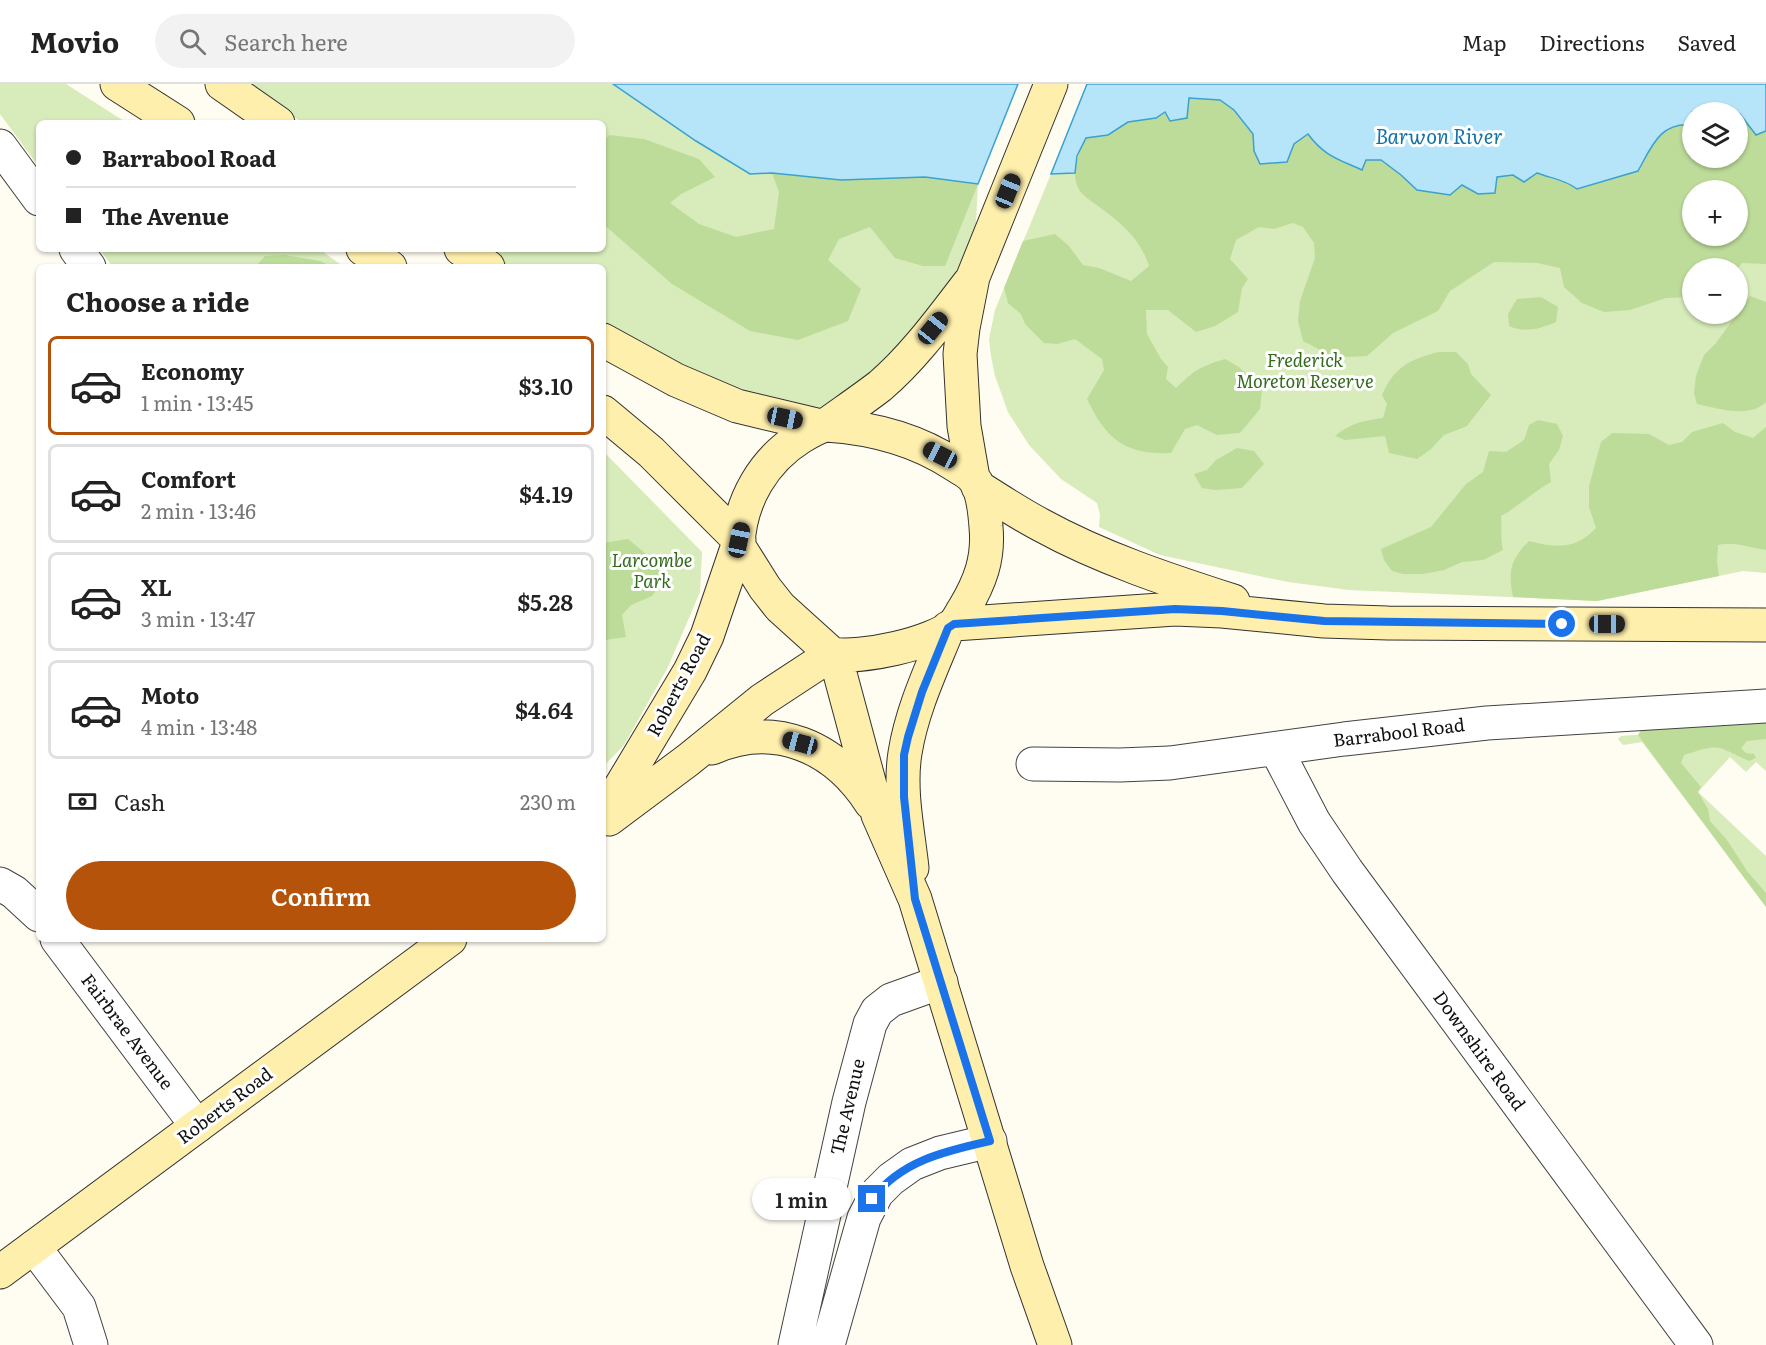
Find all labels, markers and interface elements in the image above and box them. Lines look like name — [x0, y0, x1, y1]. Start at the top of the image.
search box — [155, 14, 575, 68]
text: Movio — [30, 20, 119, 62]
icon: search — [176, 25, 209, 58]
text: Search here — [224, 25, 348, 58]
text: Map — [1462, 26, 1507, 57]
text: Directions — [1540, 26, 1645, 57]
text: Saved — [1678, 26, 1736, 57]
map controls — [1682, 102, 1748, 324]
button: layers — [1682, 102, 1748, 168]
water label: Barwon River — [1375, 120, 1503, 150]
text: Barrabool Road — [102, 141, 276, 174]
car — [993, 171, 1023, 211]
button: + — [1682, 180, 1748, 246]
text: The Avenue — [102, 199, 229, 232]
button: − — [1682, 258, 1748, 324]
text: Choose a ride — [66, 280, 249, 320]
car — [915, 308, 951, 348]
park label: Frederick Moreton Reserve — [1236, 346, 1374, 394]
text: Economy — [141, 354, 244, 387]
icon: car — [69, 359, 123, 413]
text: $3.10 — [519, 369, 573, 402]
text: 1 min · 13:45 — [141, 387, 254, 417]
car — [766, 405, 804, 431]
car — [920, 439, 960, 471]
text: Comfort — [141, 462, 236, 495]
icon: car — [69, 467, 123, 521]
text: $4.19 — [519, 477, 573, 510]
text: 2 min · 13:46 — [141, 495, 256, 525]
car — [726, 521, 752, 559]
park label: Larcombe Park — [612, 546, 692, 594]
text: XL — [141, 570, 172, 603]
icon: car — [69, 575, 123, 629]
text: $5.28 — [517, 585, 573, 618]
text: 3 min · 13:47 — [141, 603, 256, 633]
route start — [1548, 610, 1575, 637]
car — [1589, 615, 1625, 633]
street label: Roberts Road — [639, 628, 716, 741]
text: Moto — [141, 678, 199, 711]
icon: car — [69, 683, 123, 737]
text: $4.64 — [515, 693, 573, 726]
street label: Barrabool Road — [1331, 710, 1466, 753]
text: 4 min · 13:48 — [141, 711, 257, 741]
car — [780, 730, 820, 756]
icon: cash — [66, 785, 99, 818]
text: Cash — [114, 785, 165, 818]
text: 230 m — [520, 786, 576, 816]
button: Confirm — [66, 861, 576, 930]
street label: Fairbrae Avenue — [76, 967, 181, 1095]
street label: Downshire Road — [1427, 985, 1533, 1116]
street label: The Avenue — [822, 1056, 871, 1158]
street label: Roberts Road — [171, 1060, 278, 1150]
callout: 1 min — [752, 1178, 851, 1220]
text: 1 min — [775, 1184, 828, 1214]
route end — [858, 1185, 885, 1212]

